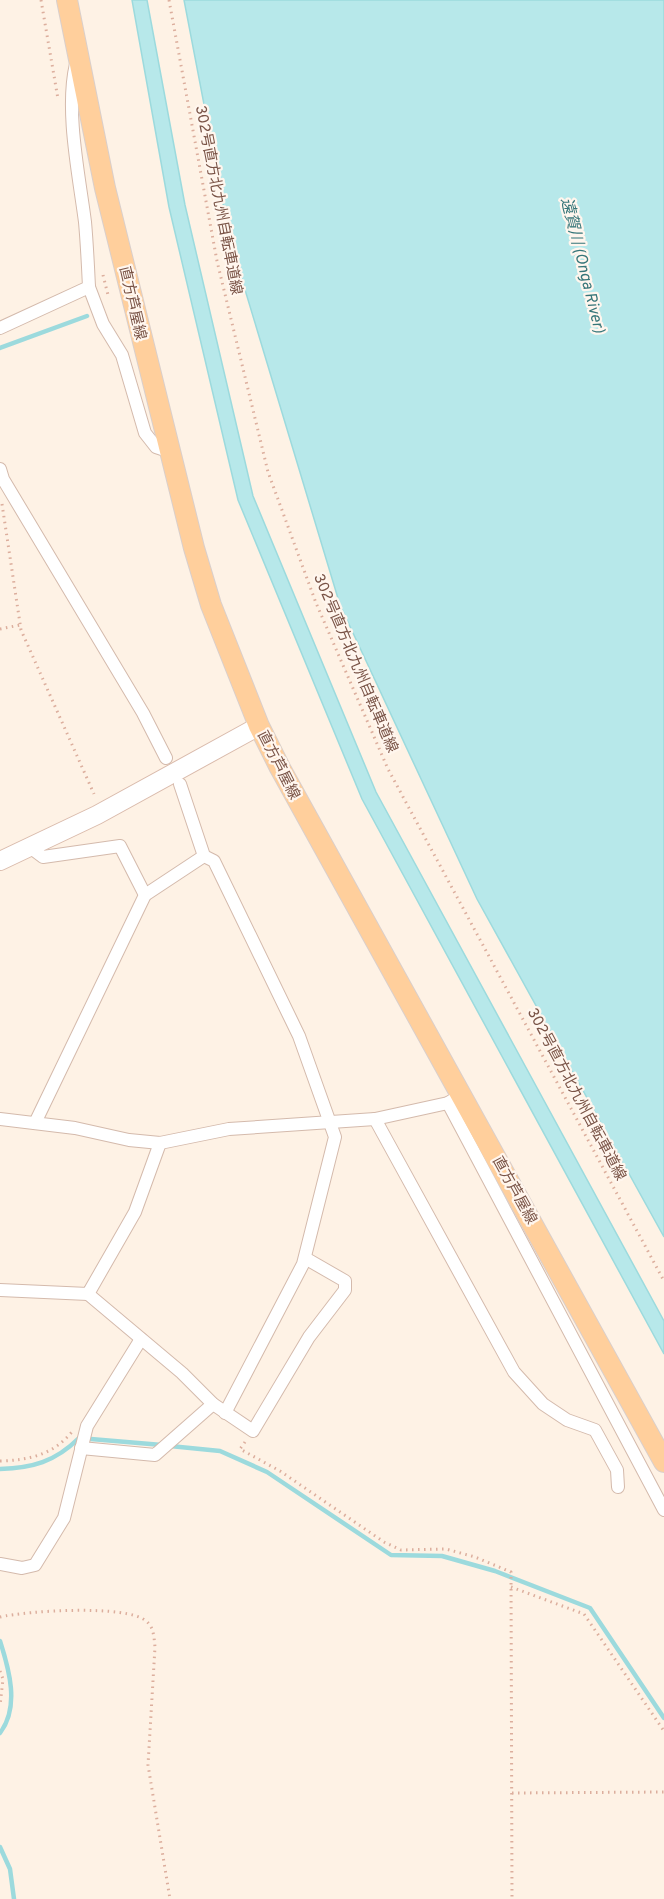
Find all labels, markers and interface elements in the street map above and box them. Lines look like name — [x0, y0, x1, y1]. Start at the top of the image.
street label: 302号直方北九州自転車道線 — [190, 104, 246, 297]
water label: 遠賀川 (Onga River) — [556, 196, 609, 336]
street label: 直方芦屋線 — [114, 264, 150, 342]
street label: 302号直方北九州自転車道線 — [308, 571, 402, 756]
street label: 直方芦屋線 — [252, 727, 304, 803]
street label: 302号直方北九州自転車道線 — [522, 1005, 630, 1184]
street label: 直方芦屋線 — [487, 1153, 541, 1228]

